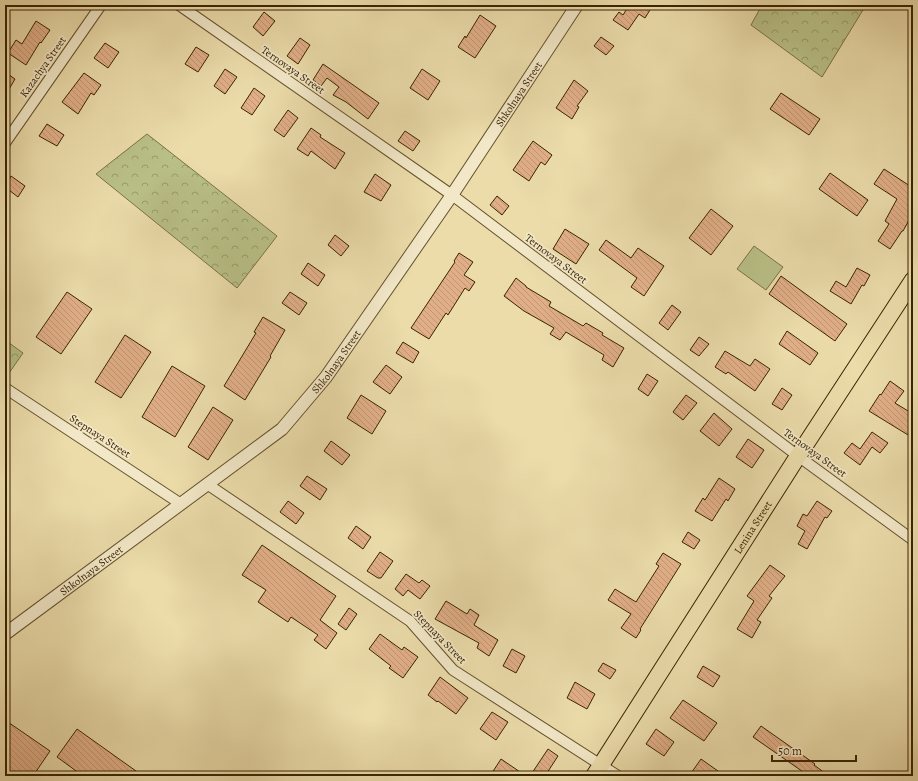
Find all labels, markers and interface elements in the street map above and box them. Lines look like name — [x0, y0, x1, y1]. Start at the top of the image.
street label: Kazachya Street — [16, 33, 70, 101]
street label: Ternovaya Street — [258, 42, 328, 98]
street label: Shkolnaya Street — [492, 58, 546, 130]
street label: Ternovaya Street — [522, 231, 591, 288]
street label: Shkolnaya Street — [308, 327, 364, 397]
street label: Stepnaya Street — [66, 411, 134, 462]
street label: Ternovaya Street — [780, 425, 850, 481]
street label: Lenina Street — [730, 498, 775, 557]
street label: Shkolnaya Street — [56, 542, 126, 599]
street label: Stepnaya Street — [410, 607, 470, 668]
scale bar — [772, 737, 856, 763]
text: 50 m — [778, 743, 802, 759]

